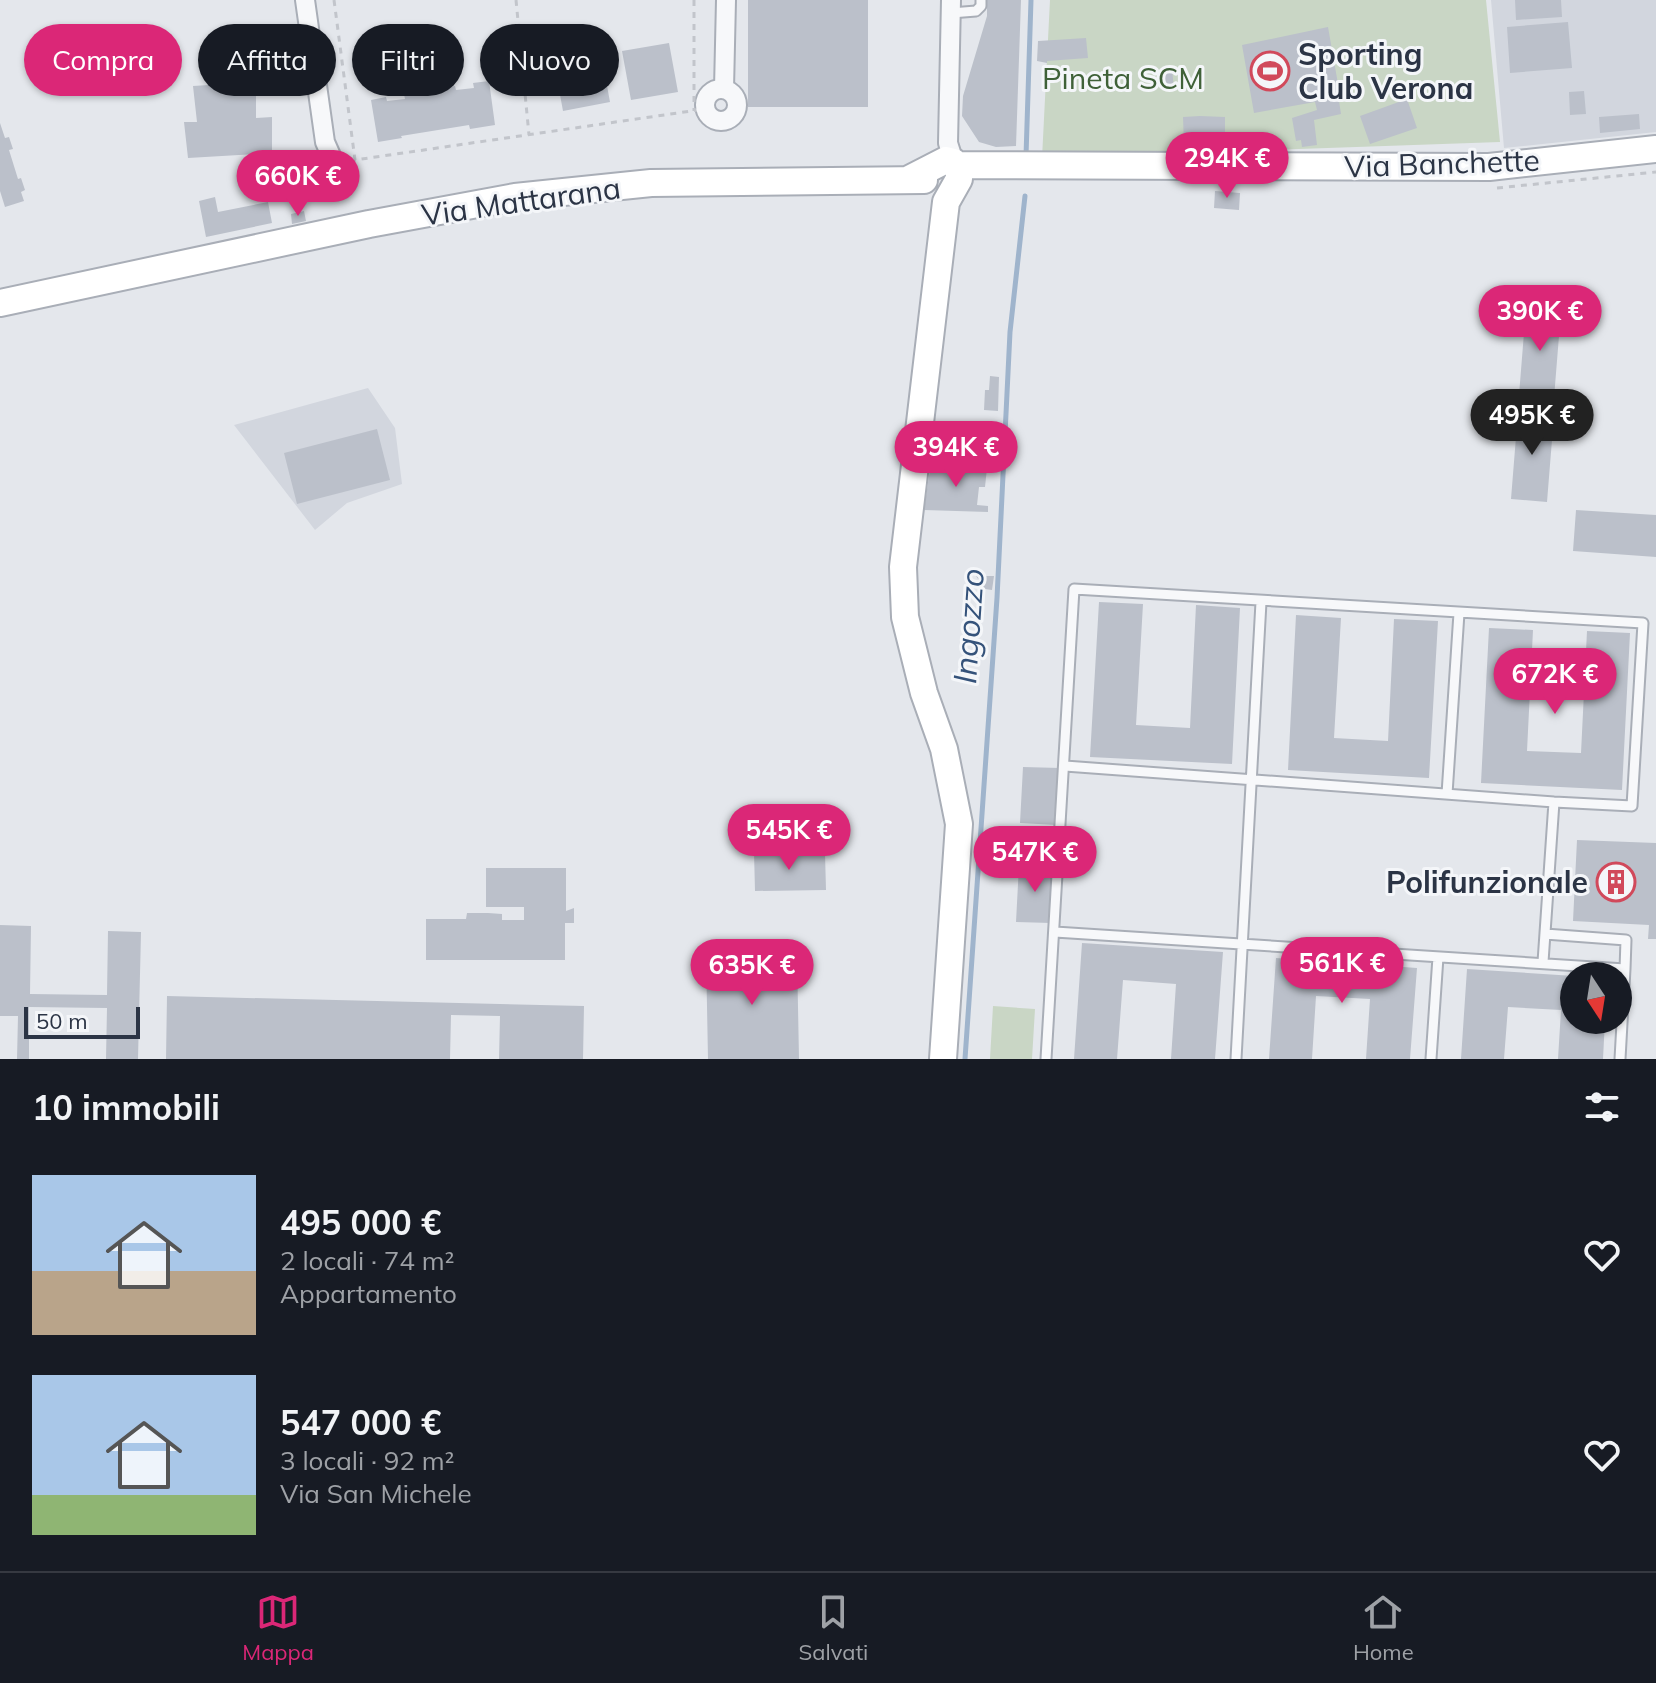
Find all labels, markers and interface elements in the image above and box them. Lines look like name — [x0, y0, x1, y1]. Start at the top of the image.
chip: Compra — [24, 24, 182, 96]
chip: Affitta — [198, 24, 336, 96]
chip: Filtri — [352, 24, 464, 96]
chip: Nuovo — [480, 24, 619, 96]
place label: Sporting Club Verona — [1298, 35, 1473, 107]
sports icon: Sporting Club Verona — [1249, 50, 1291, 92]
park label: Pineta SCM — [1042, 59, 1204, 97]
pin: 294K € — [1162, 132, 1292, 200]
text: 294K € — [1184, 141, 1270, 174]
street label: Via Banchette — [1344, 141, 1540, 185]
pin: 660K € — [233, 150, 363, 218]
text: 660K € — [255, 159, 341, 192]
street label: Via Mattarana — [419, 168, 623, 234]
pin: 390K € — [1475, 285, 1605, 353]
text: 390K € — [1497, 294, 1583, 327]
pin: 495K € — [1467, 389, 1597, 457]
text: 495K € — [1489, 398, 1575, 431]
pin: 394K € — [891, 421, 1021, 489]
text: 394K € — [913, 430, 999, 463]
water label: Ingozzo — [944, 567, 992, 685]
pin: 672K € — [1490, 648, 1620, 716]
text: 672K € — [1512, 657, 1598, 690]
pin: 545K € — [724, 804, 854, 872]
text: 545K € — [746, 813, 832, 846]
pin: 547K € — [970, 826, 1100, 894]
text: 547K € — [992, 835, 1078, 868]
building icon: Polifunzionale — [1595, 861, 1637, 903]
place label: Polifunzionale — [1386, 863, 1588, 901]
pin: 561K € — [1277, 937, 1407, 1005]
pin: 635K € — [687, 939, 817, 1007]
text: 561K € — [1299, 946, 1385, 979]
text: 635K € — [709, 948, 795, 981]
north arrow — [1560, 962, 1632, 1034]
map controls — [1560, 962, 1632, 1034]
scale bar — [24, 1003, 140, 1039]
text: 50 m — [36, 1007, 87, 1035]
icon: filters — [1580, 1085, 1624, 1129]
text: 10 immobili — [32, 1086, 220, 1129]
text: 495 000 € — [280, 1201, 441, 1244]
icon: home — [96, 1207, 192, 1303]
icon: heart — [1580, 1233, 1624, 1277]
text: 2 locali · 74 m² — [280, 1244, 454, 1277]
text: Appartamento — [280, 1277, 457, 1310]
text: 547 000 € — [280, 1401, 441, 1444]
icon: home — [96, 1407, 192, 1503]
icon: heart — [1580, 1433, 1624, 1477]
text: 3 locali · 92 m² — [280, 1444, 454, 1477]
text: Via San Michele — [280, 1477, 472, 1510]
tab: Mappa — [242, 1590, 314, 1666]
tab: Salvati — [799, 1590, 868, 1666]
tab: Home — [1353, 1590, 1414, 1666]

